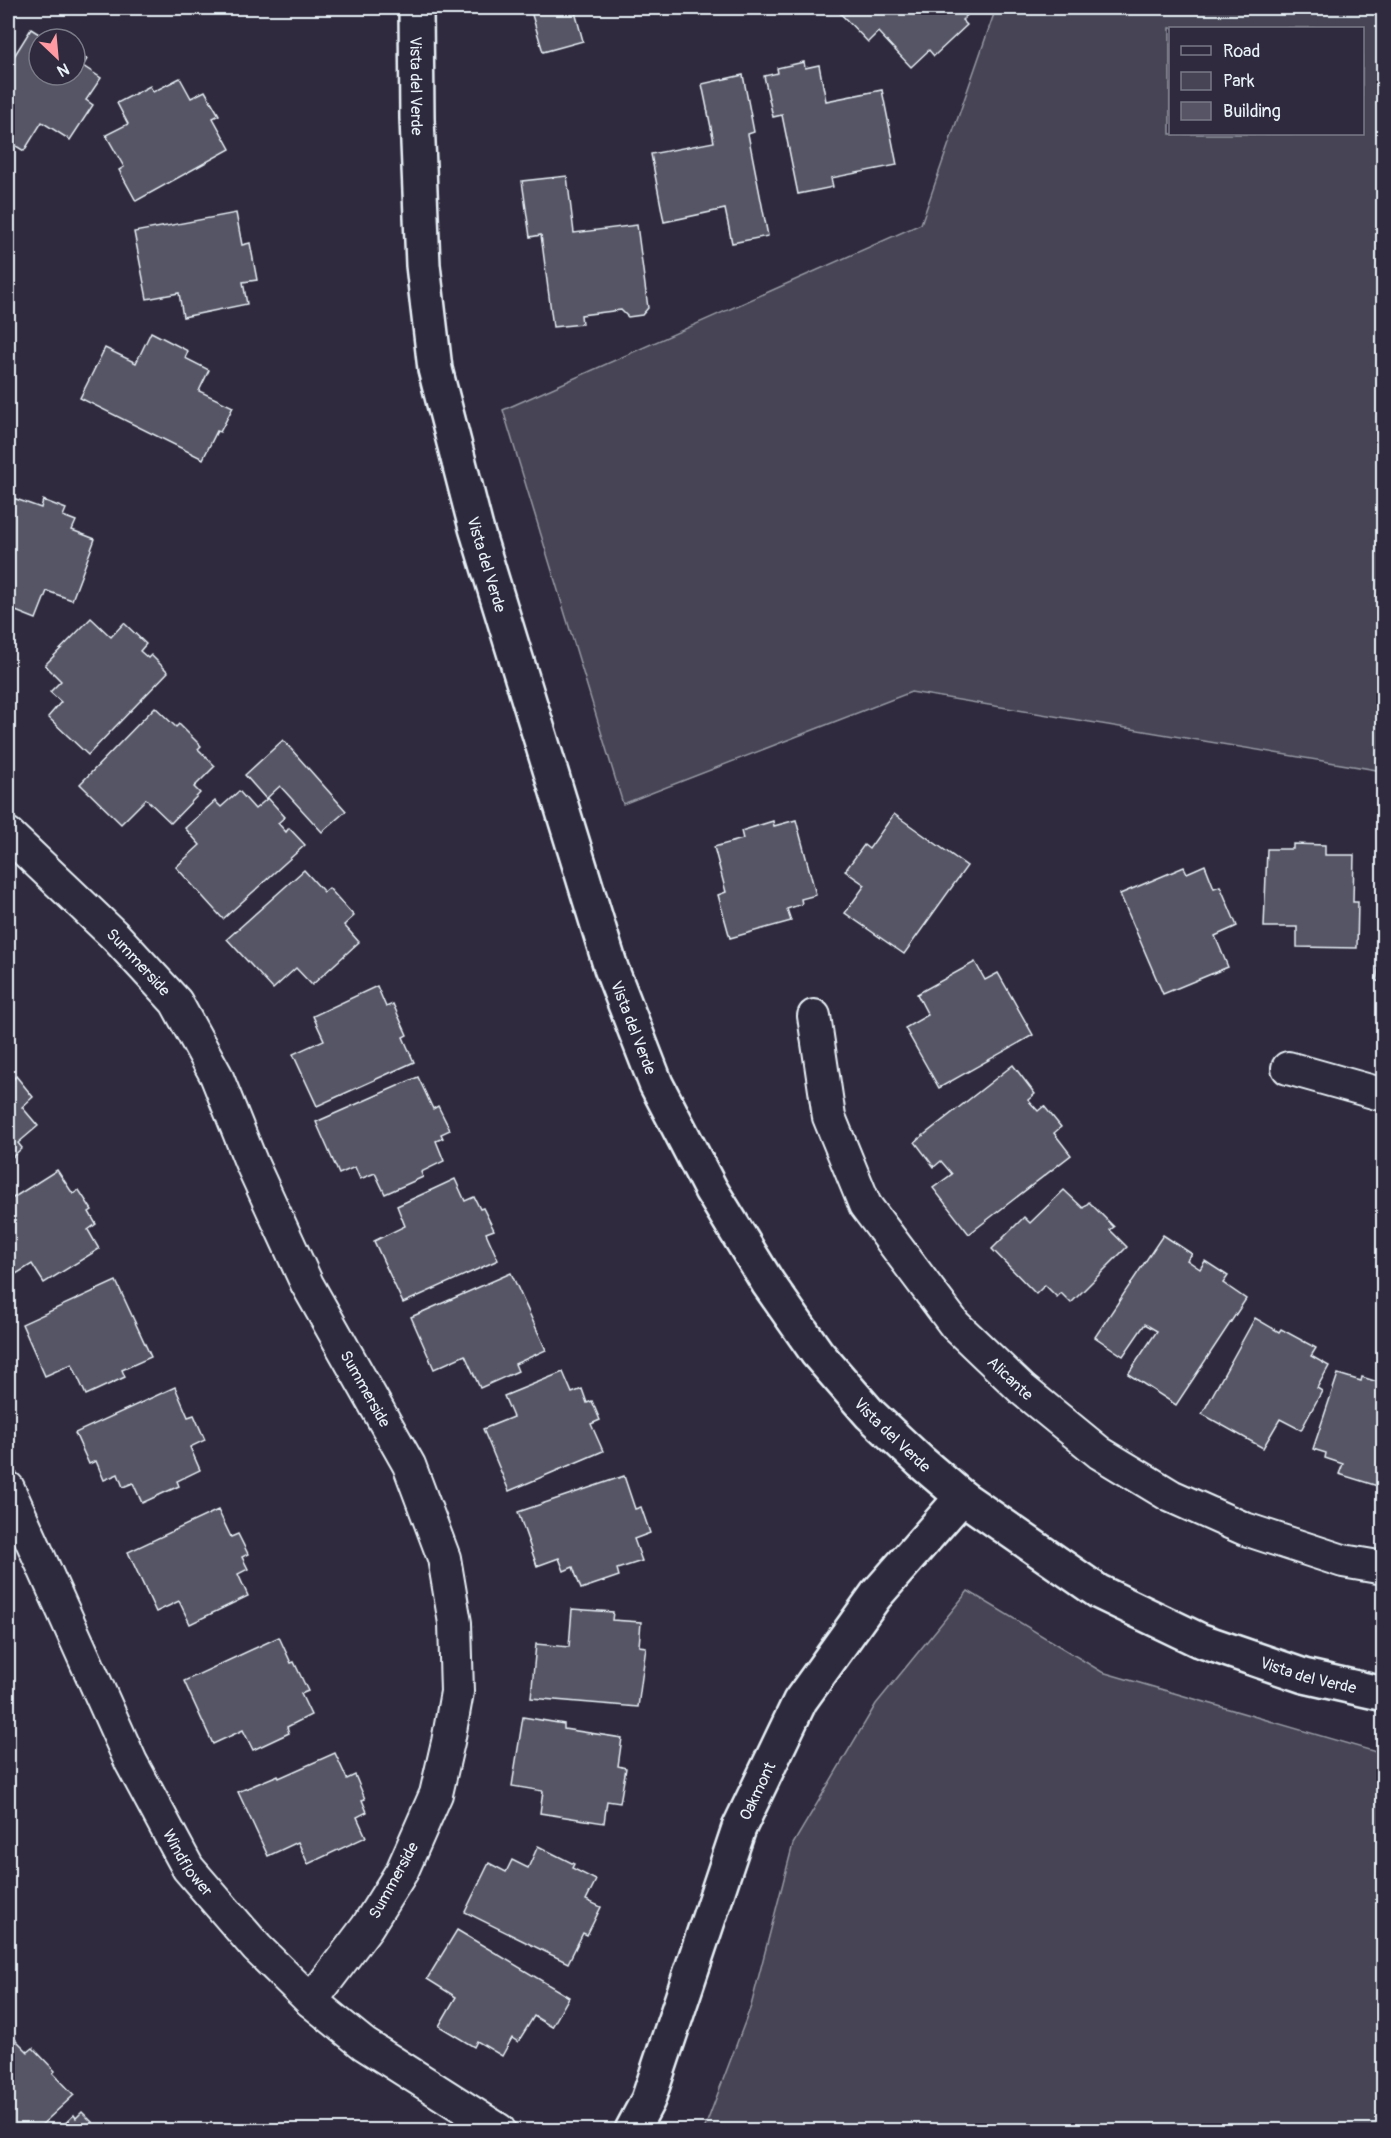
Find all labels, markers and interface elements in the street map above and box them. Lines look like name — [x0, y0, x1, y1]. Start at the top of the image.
north arrow — [27, 27, 87, 87]
legend — [1169, 27, 1364, 135]
street label: Vista del Verde — [405, 36, 427, 136]
text: Road — [1223, 40, 1260, 63]
text: N — [54, 58, 72, 81]
text: Park — [1223, 70, 1255, 93]
text: Building — [1223, 100, 1281, 123]
street label: Vista del Verde — [462, 515, 510, 615]
street label: Summerside — [102, 924, 174, 1001]
street label: Vista del Verde — [606, 978, 660, 1078]
street label: Summerside — [336, 1347, 395, 1431]
street label: Alicante — [983, 1352, 1037, 1405]
street label: Vista del Verde — [849, 1394, 935, 1477]
street label: Vista del Verde — [1257, 1653, 1358, 1698]
street label: Oakmont — [735, 1758, 780, 1824]
street label: Windflower — [158, 1826, 217, 1901]
street label: Summerside — [365, 1838, 423, 1922]

